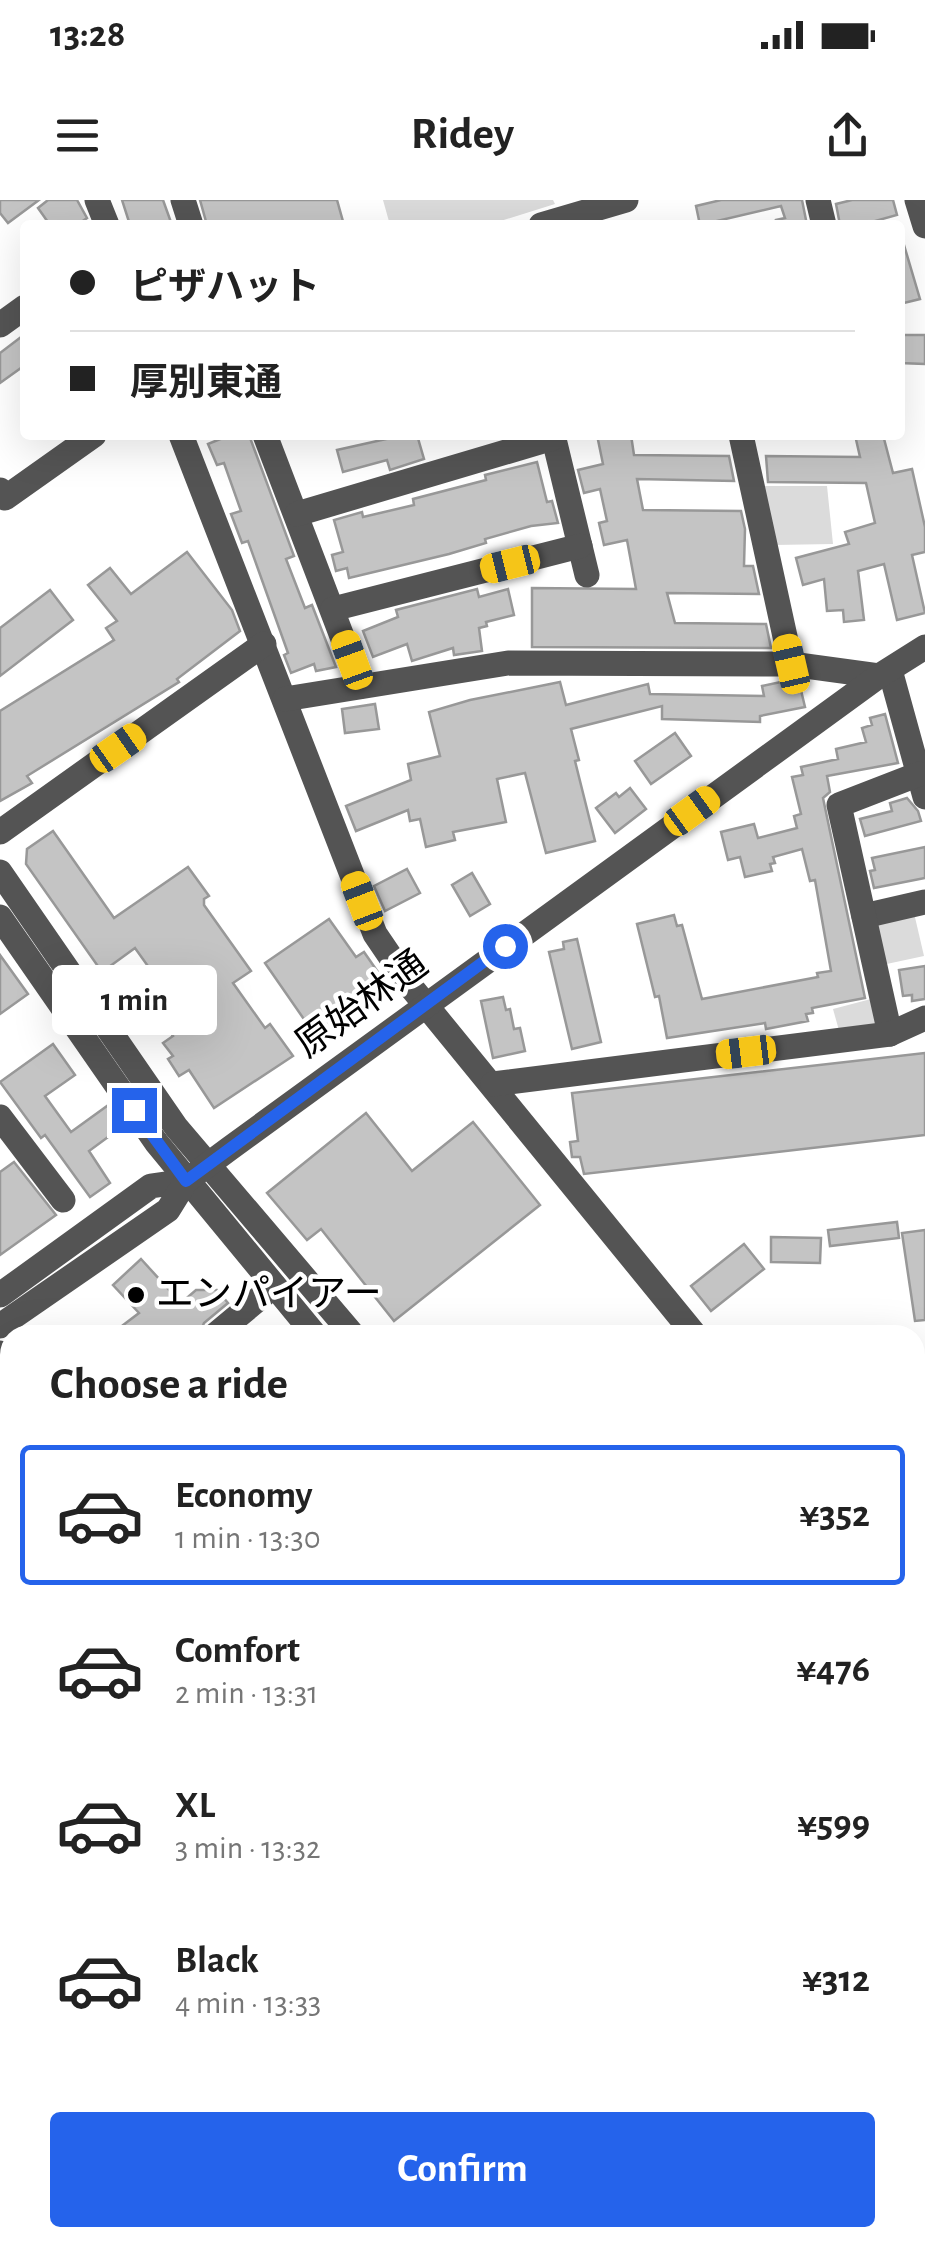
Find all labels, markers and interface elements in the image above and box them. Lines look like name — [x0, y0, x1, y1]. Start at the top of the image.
text: 13:28 — [50, 16, 125, 54]
icon: menu — [50, 108, 105, 163]
icon: share — [820, 108, 875, 163]
text: Ridey — [411, 112, 514, 157]
text: ピザハット — [130, 269, 320, 307]
text: 厚別東通 — [130, 365, 282, 403]
car — [477, 542, 543, 586]
car — [328, 627, 376, 693]
car — [770, 631, 812, 697]
car — [85, 719, 151, 777]
car — [659, 781, 725, 841]
car — [337, 868, 387, 934]
route start — [483, 924, 528, 969]
street label: 原始林通 — [288, 943, 435, 1065]
callout: 1 min — [52, 965, 216, 1035]
text: 1 min — [101, 984, 168, 1016]
car — [714, 1033, 778, 1071]
route end — [112, 1088, 157, 1133]
place label: エンパイアー — [156, 1275, 382, 1314]
marker: エンパイアー — [125, 1284, 147, 1306]
text: Choose a ride — [50, 1362, 288, 1407]
icon: car — [55, 1470, 145, 1560]
text: Economy — [175, 1477, 313, 1515]
text: ¥352 — [799, 1496, 870, 1534]
text: 1 min · 13:30 — [175, 1522, 321, 1554]
icon: car — [55, 1625, 145, 1715]
text: Comfort — [175, 1632, 300, 1670]
text: ¥476 — [796, 1651, 870, 1689]
text: 2 min · 13:31 — [175, 1677, 318, 1709]
icon: car — [55, 1780, 145, 1870]
text: XL — [175, 1787, 215, 1825]
text: ¥599 — [797, 1806, 870, 1844]
text: 3 min · 13:32 — [175, 1832, 320, 1864]
icon: car — [55, 1935, 145, 2025]
text: Black — [175, 1942, 259, 1980]
text: ¥312 — [802, 1961, 870, 1999]
text: 4 min · 13:33 — [175, 1987, 321, 2019]
button: Confirm — [50, 2112, 875, 2227]

